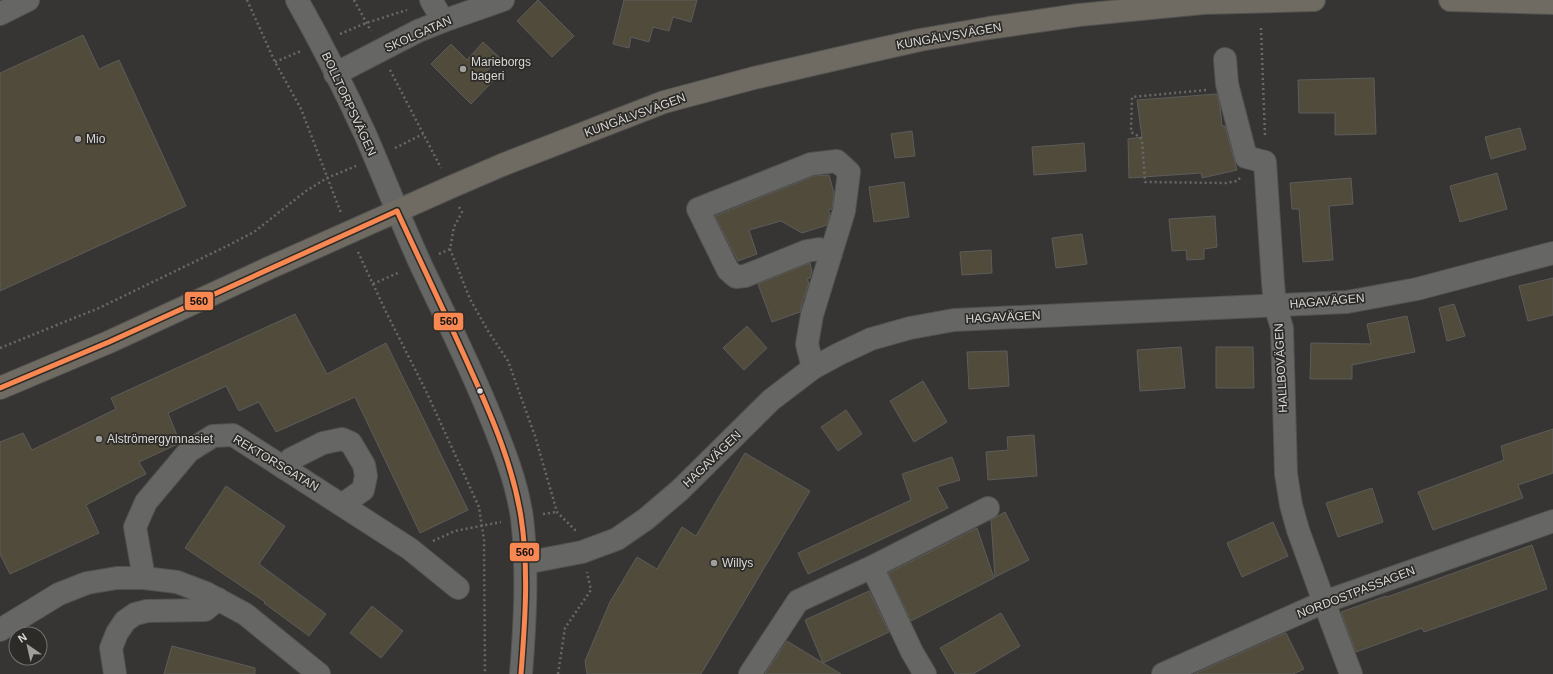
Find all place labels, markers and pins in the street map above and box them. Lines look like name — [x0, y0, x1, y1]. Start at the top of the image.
place label: Marieborgs bageri — [471, 55, 531, 83]
marker: Marieborgs bageri — [458, 64, 468, 74]
place label: Mio — [86, 132, 106, 146]
marker: Mio — [73, 134, 83, 144]
unlabelled marker — [475, 386, 485, 396]
place label: Alströmergymnasiet — [107, 432, 214, 446]
marker: Alströmergymnasiet — [94, 434, 104, 444]
place label: Willys — [722, 556, 753, 570]
marker: Willys — [709, 558, 719, 568]

